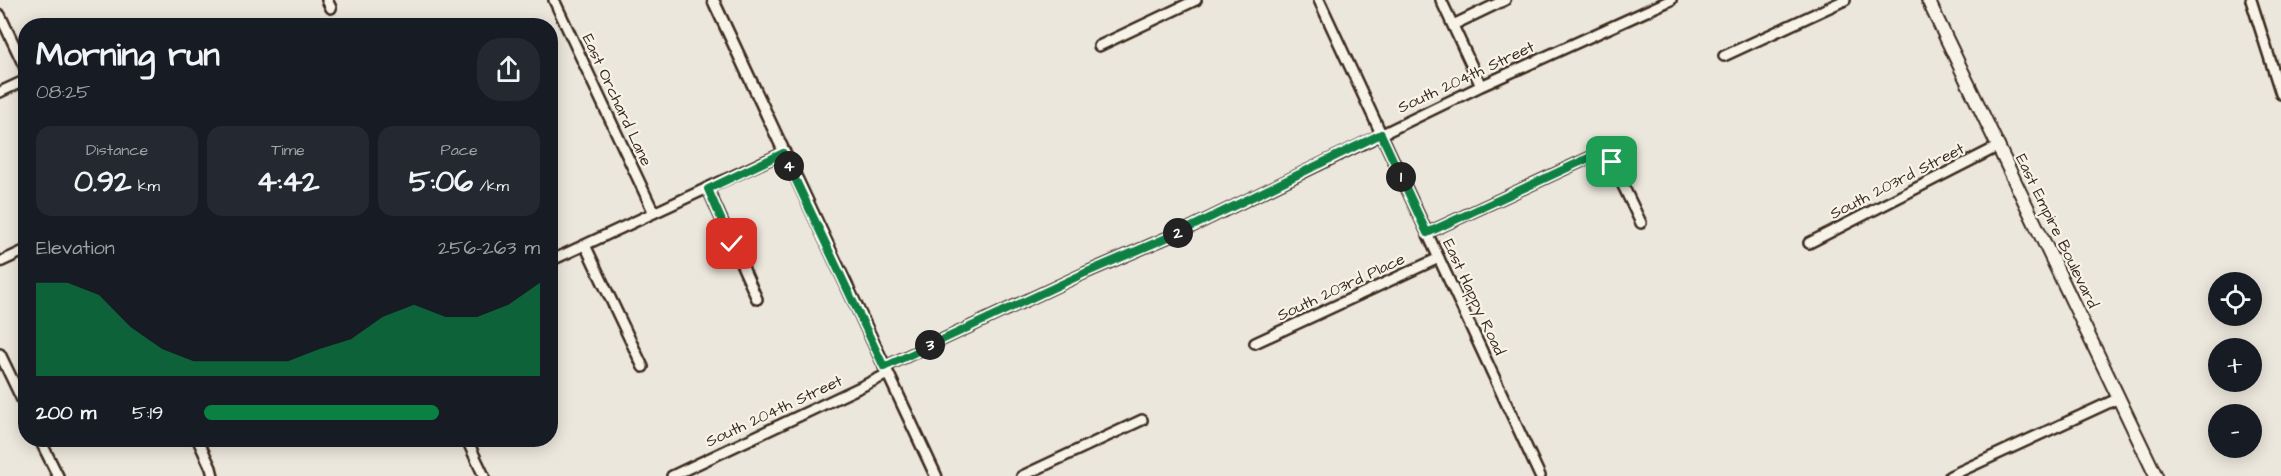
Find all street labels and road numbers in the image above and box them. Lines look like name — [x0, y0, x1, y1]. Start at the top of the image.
street label: East Orchard Lane — [577, 30, 657, 170]
street label: South 204th Street — [1394, 35, 1538, 118]
street label: South 203rd Street — [1826, 137, 1969, 224]
street label: East Empire Boulevard — [2010, 150, 2104, 312]
street label: East Happy Road — [1436, 235, 1511, 359]
street label: South 203rd Place — [1274, 248, 1409, 326]
street label: South 204th Street — [702, 369, 846, 452]

